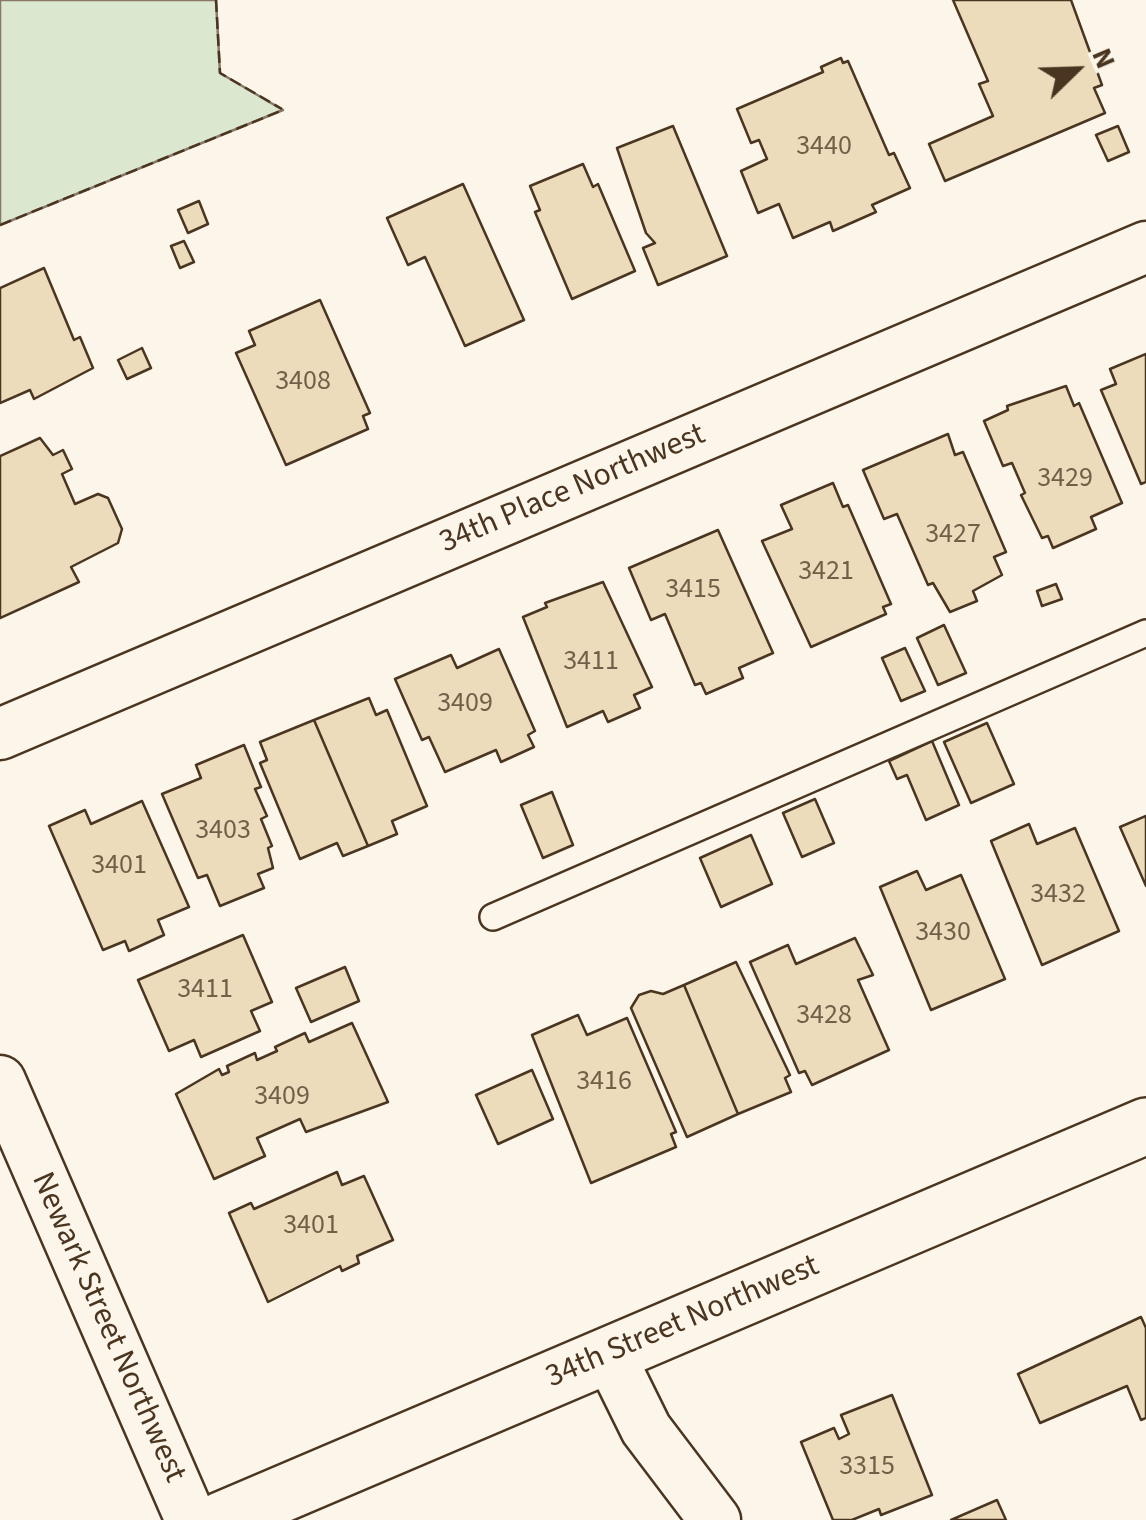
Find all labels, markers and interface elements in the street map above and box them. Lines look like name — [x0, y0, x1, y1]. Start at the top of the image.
north arrow — [1026, 20, 1126, 120]
text: N — [1082, 42, 1126, 75]
house number: 3440 — [796, 131, 852, 165]
house number: 3408 — [275, 366, 331, 400]
street label: 34th Place Northwest — [434, 417, 712, 563]
house number: 3429 — [1037, 463, 1093, 497]
house number: 3427 — [925, 519, 981, 553]
house number: 3421 — [798, 556, 854, 590]
house number: 3415 — [665, 574, 721, 608]
house number: 3411 — [563, 646, 619, 680]
house number: 3409 — [437, 688, 493, 722]
house number: 3403 — [195, 815, 251, 849]
house number: 3401 — [91, 850, 147, 884]
house number: 3432 — [1030, 879, 1086, 913]
house number: 3430 — [915, 917, 971, 951]
house number: 3411 — [177, 974, 233, 1008]
house number: 3428 — [796, 1000, 852, 1034]
house number: 3416 — [576, 1066, 632, 1100]
house number: 3409 — [254, 1081, 310, 1115]
street label: Newark Street Northwest — [21, 1167, 193, 1489]
house number: 3401 — [283, 1210, 339, 1244]
street label: 34th Street Northwest — [541, 1248, 825, 1398]
house number: 3315 — [839, 1451, 895, 1485]

